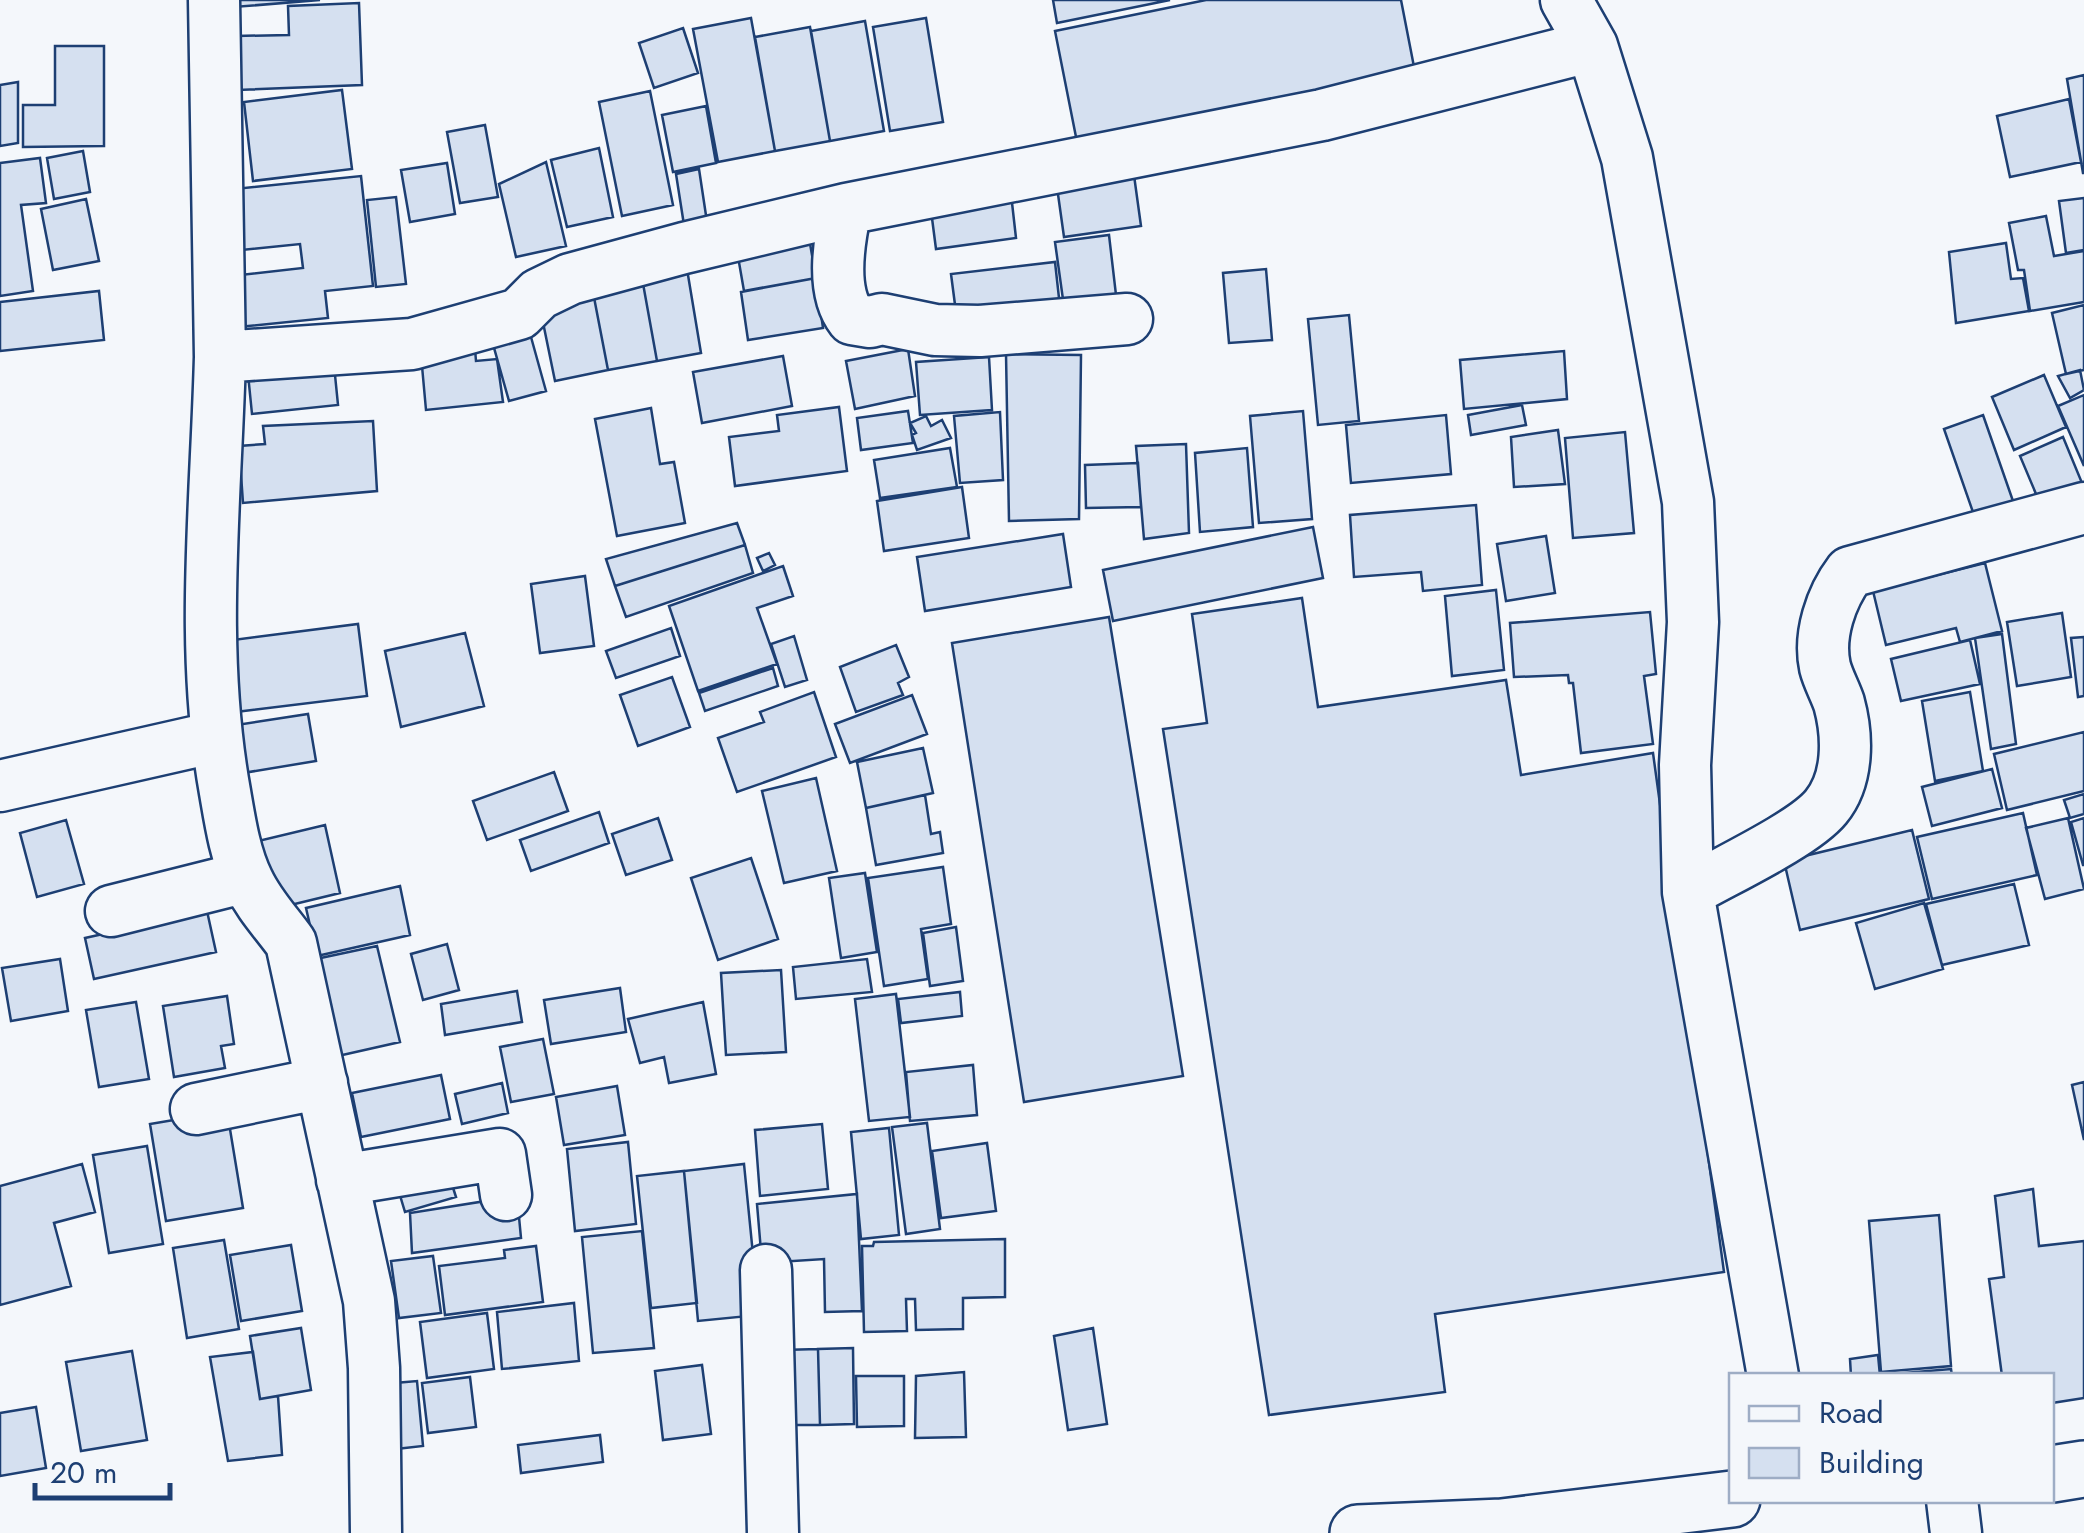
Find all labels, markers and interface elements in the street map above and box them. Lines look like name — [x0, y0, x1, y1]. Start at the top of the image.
legend — [1729, 1373, 2054, 1503]
text: Road — [1819, 1391, 1884, 1434]
scale bar — [35, 1438, 170, 1500]
text: Building — [1819, 1441, 1924, 1484]
text: 20 m — [50, 1451, 117, 1494]

